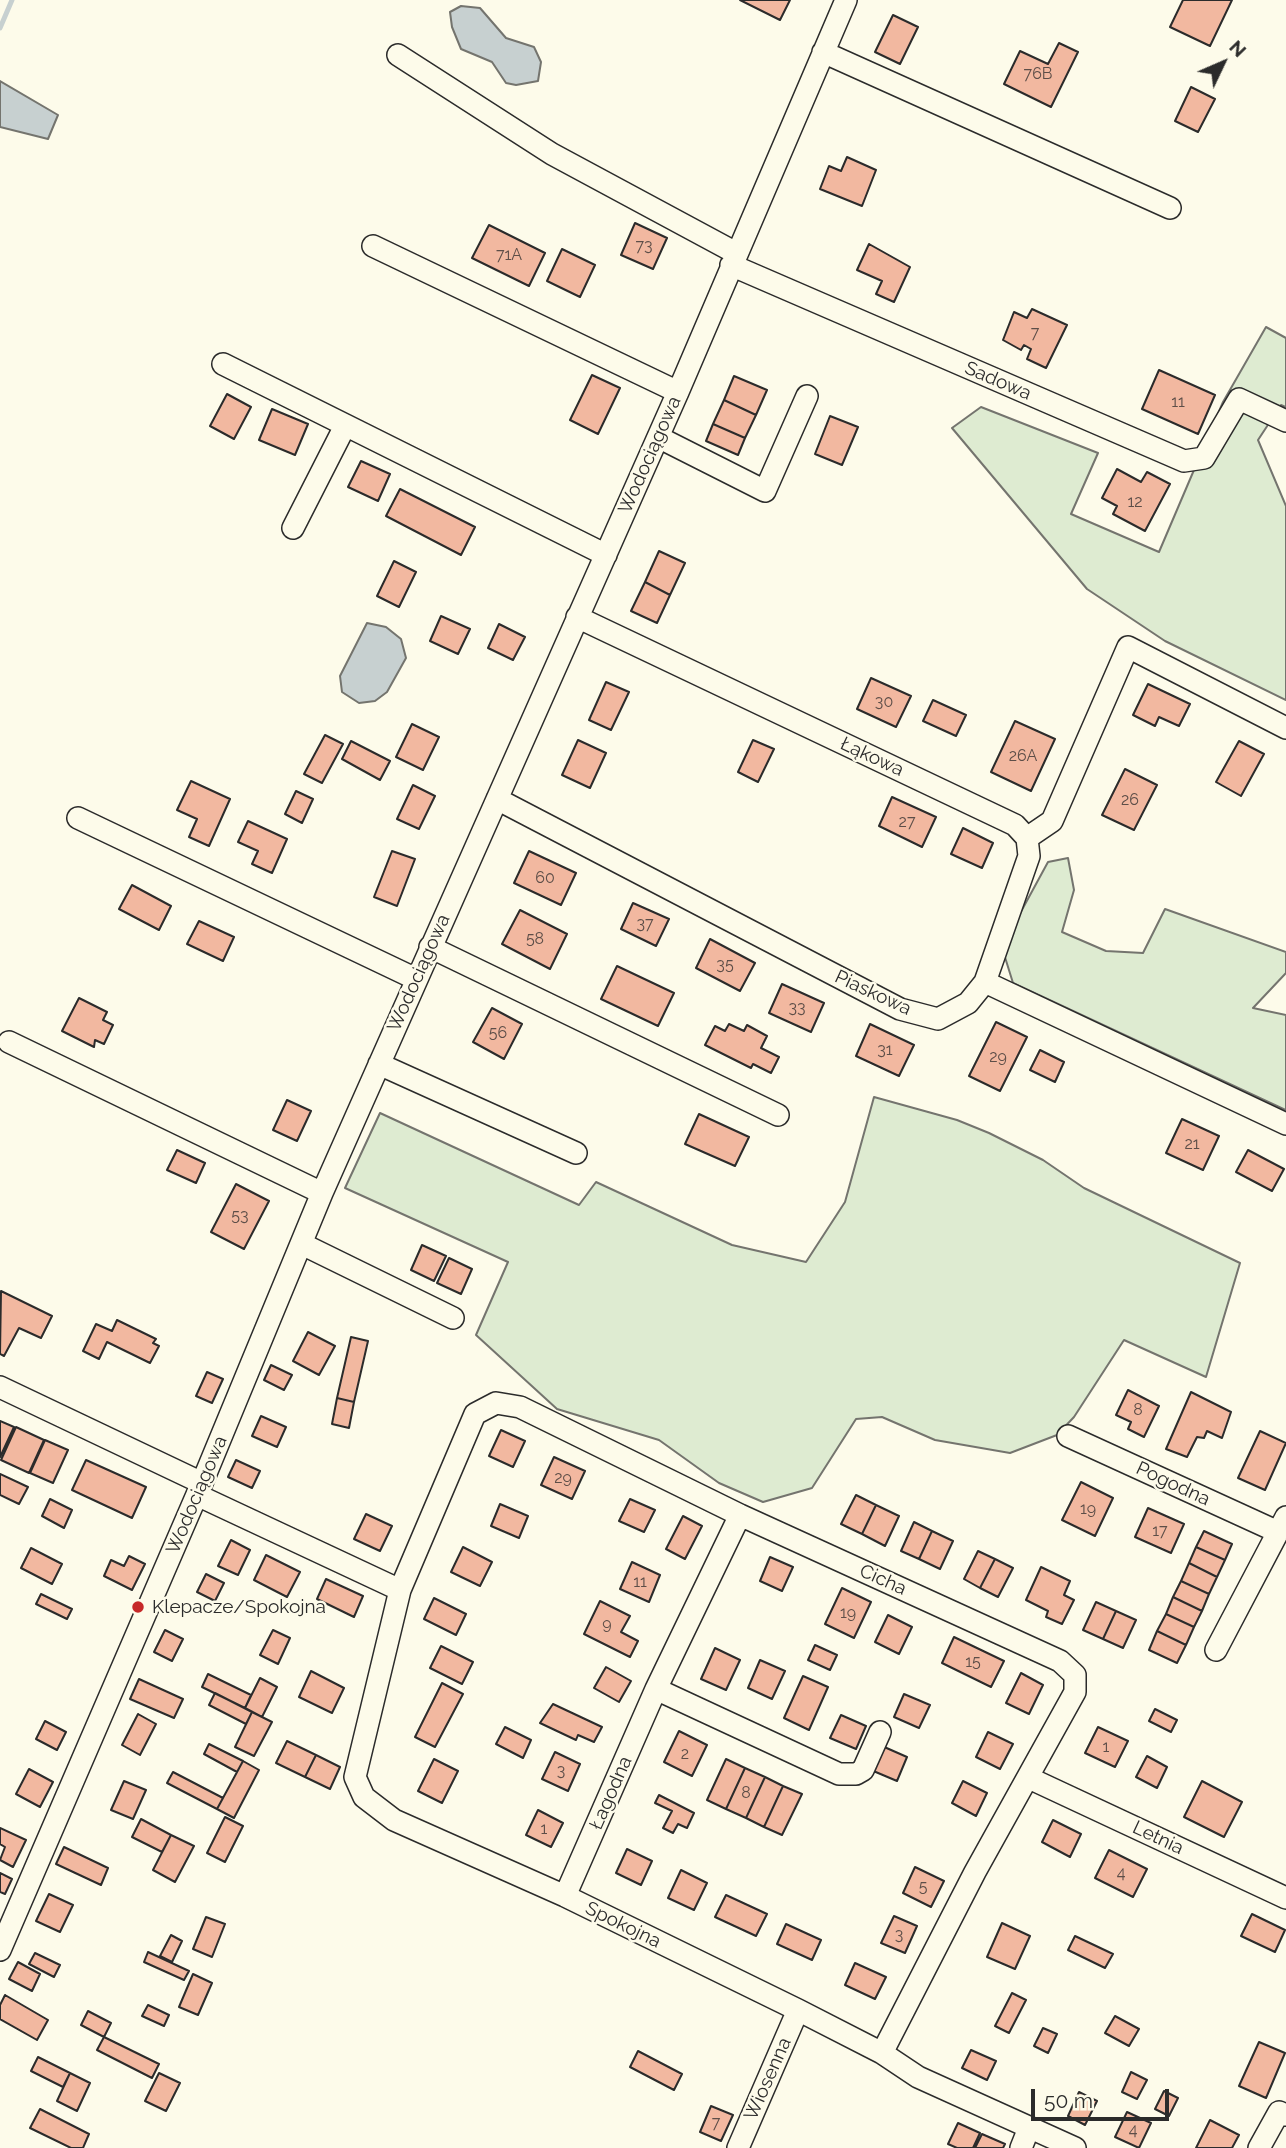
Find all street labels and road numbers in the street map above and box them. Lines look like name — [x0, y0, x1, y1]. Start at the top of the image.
street label: Sadowa — [961, 357, 1035, 405]
street label: Wodociągowa — [614, 393, 686, 517]
street label: Łąkowa — [837, 732, 907, 782]
street label: Wodociągowa — [383, 911, 455, 1035]
street label: Piaskowa — [831, 965, 915, 1021]
street label: Wodociągowa — [162, 1432, 232, 1558]
street label: Pogodna — [1132, 1457, 1214, 1511]
street label: Cicha — [856, 1560, 910, 1600]
street label: Łagodna — [585, 1753, 637, 1833]
street label: Letnia — [1129, 1816, 1187, 1860]
street label: Spokojna — [582, 1897, 664, 1953]
street label: Wiosenna — [740, 2034, 796, 2124]

